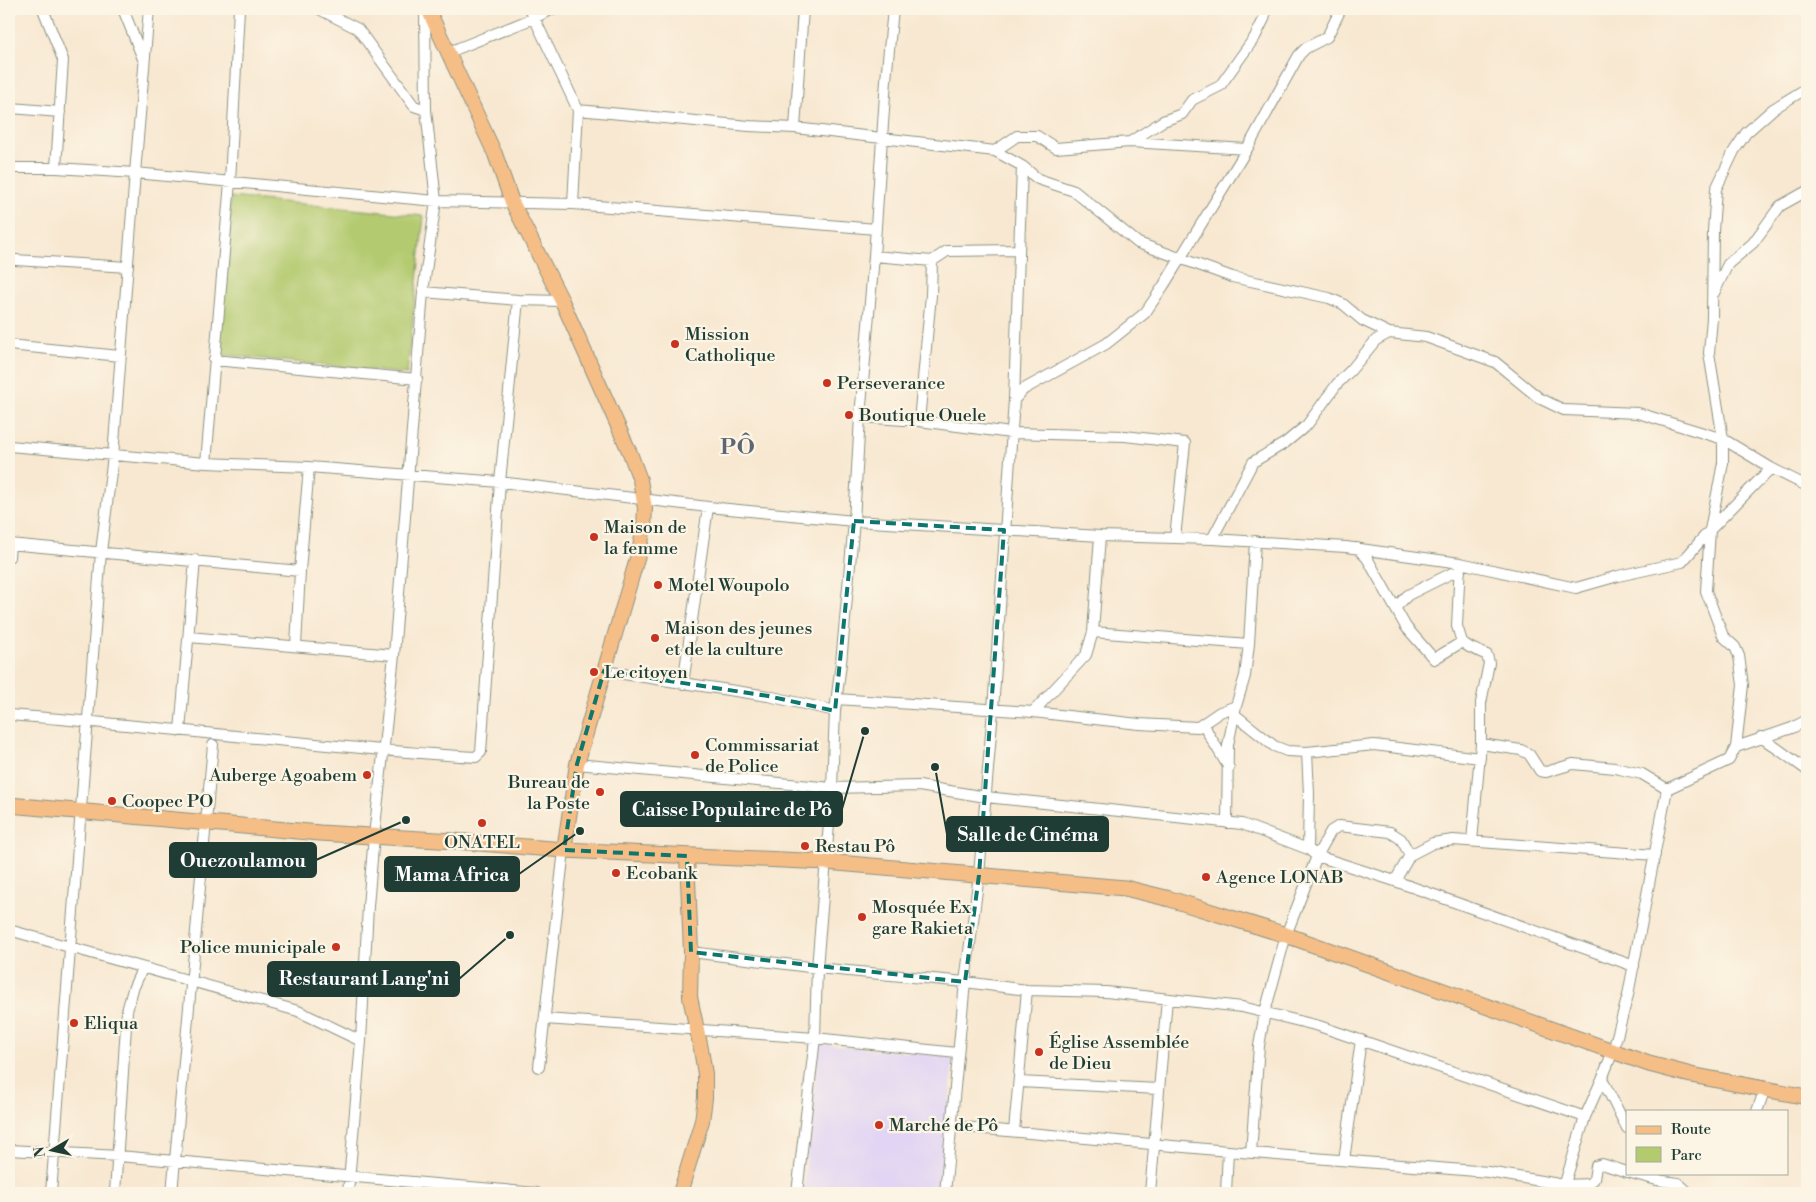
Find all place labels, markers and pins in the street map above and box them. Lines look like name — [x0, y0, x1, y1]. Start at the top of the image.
place label: Mission Catholique — [685, 323, 776, 367]
marker: Mission Catholique — [669, 338, 681, 350]
place label: Perseverance — [837, 372, 945, 395]
marker: Perseverance — [821, 377, 833, 389]
place label: Boutique Ouele — [858, 404, 986, 427]
marker: Boutique Ouele — [843, 409, 855, 421]
place label: Maison de la femme — [604, 516, 687, 560]
marker: Maison de la femme — [588, 531, 600, 543]
place label: Motel Woupolo — [668, 574, 790, 597]
marker: Motel Woupolo — [652, 579, 664, 591]
place label: Maison des jeunes et de la culture — [665, 617, 812, 661]
marker: Maison des jeunes et de la culture — [649, 632, 661, 644]
place label: Le citoyen — [604, 661, 688, 684]
marker: Le citoyen — [588, 666, 600, 678]
place label: Commissariat de Police — [705, 734, 820, 778]
marker: Commissariat de Police — [689, 749, 701, 761]
place label: Auberge Agoabem — [208, 764, 357, 787]
marker: Auberge Agoabem — [361, 769, 373, 781]
place label: Bureau de la Poste — [507, 771, 590, 815]
marker: Bureau de la Poste — [594, 786, 606, 798]
place label: Coopec PO — [122, 790, 213, 813]
callout: Caisse Populaire de Pô — [621, 792, 842, 826]
marker: Coopec PO — [106, 795, 118, 807]
marker: ONATEL — [476, 817, 488, 829]
callout: Salle de Cinéma — [947, 817, 1108, 851]
place label: ONATEL — [444, 831, 520, 854]
place label: Restau Pô — [815, 835, 895, 858]
marker: Restau Pô — [799, 840, 811, 852]
callout: Ouezoulamou — [170, 843, 316, 877]
callout: Mama Africa — [385, 857, 519, 891]
place label: Ecobank — [626, 862, 699, 885]
place label: Agence LONAB — [1215, 866, 1344, 889]
marker: Ecobank — [610, 867, 622, 879]
marker: Agence LONAB — [1200, 871, 1212, 883]
place label: Mosquée Ex gare Rakieta — [872, 896, 974, 940]
marker: Mosquée Ex gare Rakieta — [856, 911, 868, 923]
place label: Police municipale — [180, 936, 326, 959]
marker: Police municipale — [330, 941, 342, 953]
callout: Restaurant Lang'ni — [268, 962, 459, 996]
place label: Eliqua — [84, 1012, 139, 1035]
marker: Eliqua — [68, 1017, 80, 1029]
place label: Église Assemblée de Dieu — [1049, 1031, 1189, 1075]
marker: Église Assemblée de Dieu — [1033, 1046, 1045, 1058]
place label: Marché de Pô — [889, 1114, 998, 1137]
marker: Marché de Pô — [873, 1119, 885, 1131]

